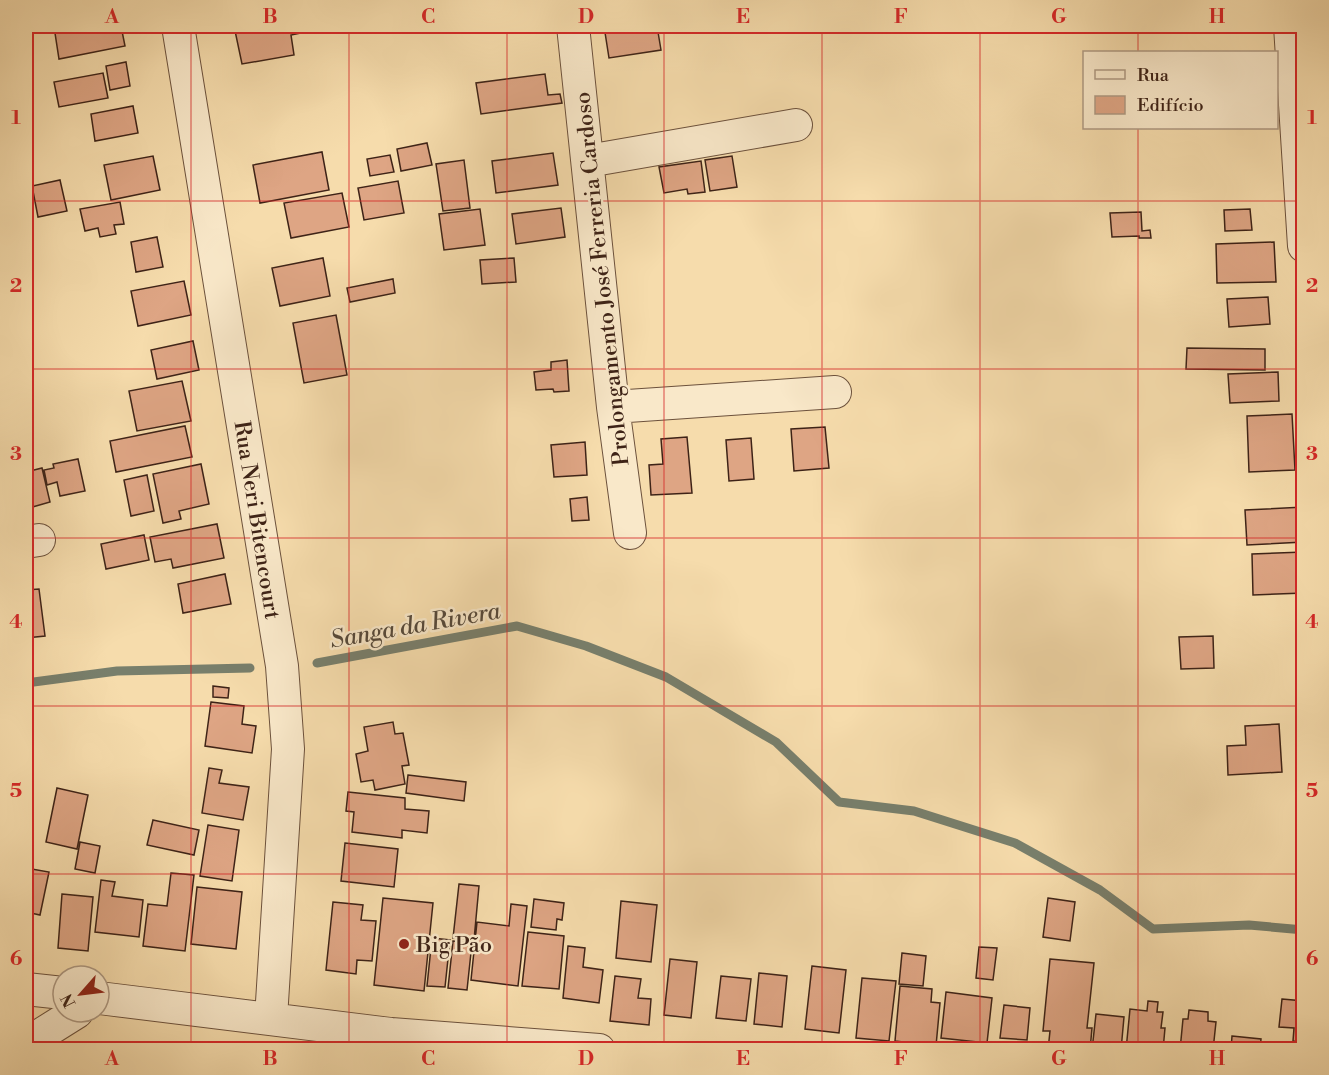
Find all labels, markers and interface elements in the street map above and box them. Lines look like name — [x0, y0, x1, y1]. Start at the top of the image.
text: A — [104, 5, 120, 30]
text: B — [262, 5, 278, 30]
text: C — [421, 5, 435, 30]
text: D — [578, 5, 594, 30]
text: E — [736, 5, 750, 30]
text: F — [894, 5, 908, 30]
text: G — [1051, 5, 1067, 30]
text: H — [1209, 5, 1226, 30]
legend — [1083, 51, 1278, 129]
text: Rua — [1137, 64, 1170, 87]
street label: Prolongamento José Ferreria Cardoso — [569, 91, 636, 467]
text: Edifício — [1137, 94, 1204, 117]
text: 1 — [11, 106, 21, 131]
text: 1 — [1307, 106, 1317, 131]
text: 2 — [10, 274, 22, 299]
text: 2 — [1306, 274, 1318, 299]
street label: Rua Neri Bitencourt — [227, 419, 286, 622]
text: 3 — [10, 442, 22, 467]
text: 3 — [1306, 442, 1318, 467]
water label: Sanga da Rivera — [328, 596, 503, 656]
text: 4 — [9, 610, 23, 635]
text: 4 — [1305, 610, 1319, 635]
text: 5 — [10, 779, 22, 804]
text: 5 — [1306, 779, 1318, 804]
place label: Big Pão — [415, 932, 492, 959]
marker: Big Pão — [397, 937, 411, 951]
text: 6 — [10, 947, 23, 972]
text: 6 — [1306, 947, 1319, 972]
north arrow — [51, 964, 111, 1024]
text: N — [57, 990, 80, 1011]
text: A — [104, 1047, 120, 1072]
text: B — [262, 1047, 278, 1072]
text: C — [421, 1047, 435, 1072]
text: D — [578, 1047, 594, 1072]
text: E — [736, 1047, 750, 1072]
text: F — [894, 1047, 908, 1072]
text: G — [1051, 1047, 1067, 1072]
text: H — [1209, 1047, 1226, 1072]

